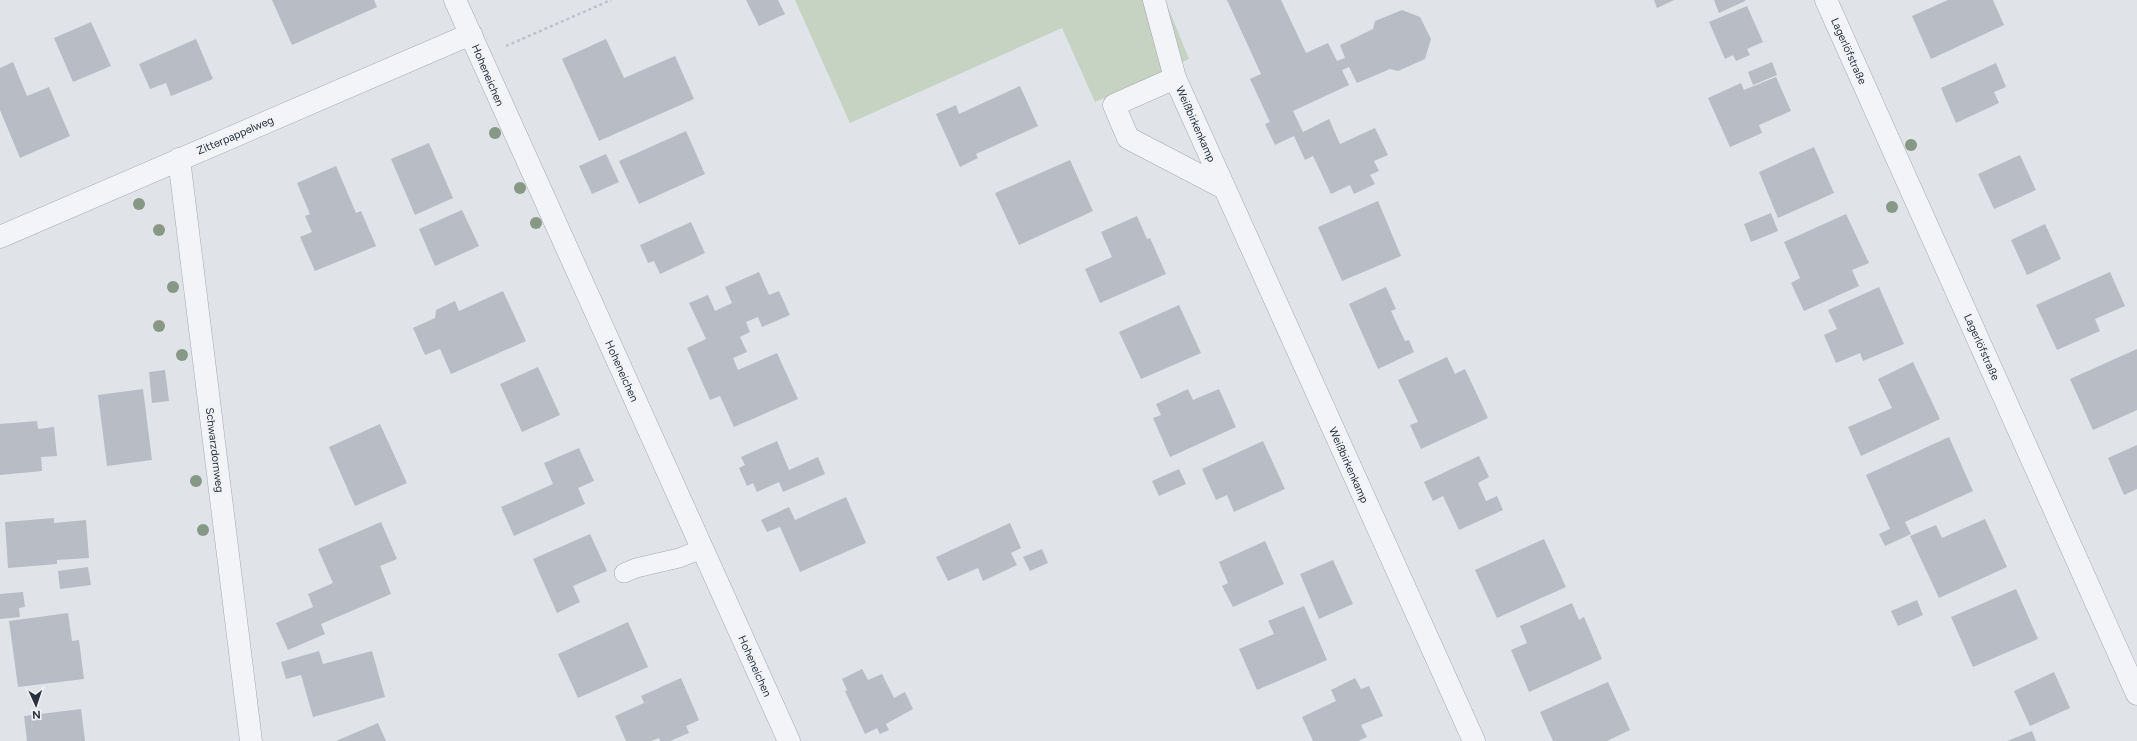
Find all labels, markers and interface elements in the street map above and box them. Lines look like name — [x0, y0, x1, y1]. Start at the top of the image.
street label: Lagerlöfstraße — [1828, 16, 1869, 86]
street label: Hoheneichen — [469, 42, 506, 108]
street label: Weißbirkenkamp — [1173, 84, 1218, 165]
street label: Zitterpappelweg — [195, 113, 276, 157]
street label: Lagerlöfstraße — [1961, 312, 2002, 382]
street label: Hoheneichen — [602, 339, 641, 404]
street label: Schwarzdornweg — [203, 407, 226, 493]
street label: Weißbirkenkamp — [1326, 425, 1371, 506]
street label: Hoheneichen — [735, 634, 774, 699]
north arrow — [16, 685, 56, 725]
text: N — [32, 708, 41, 721]

